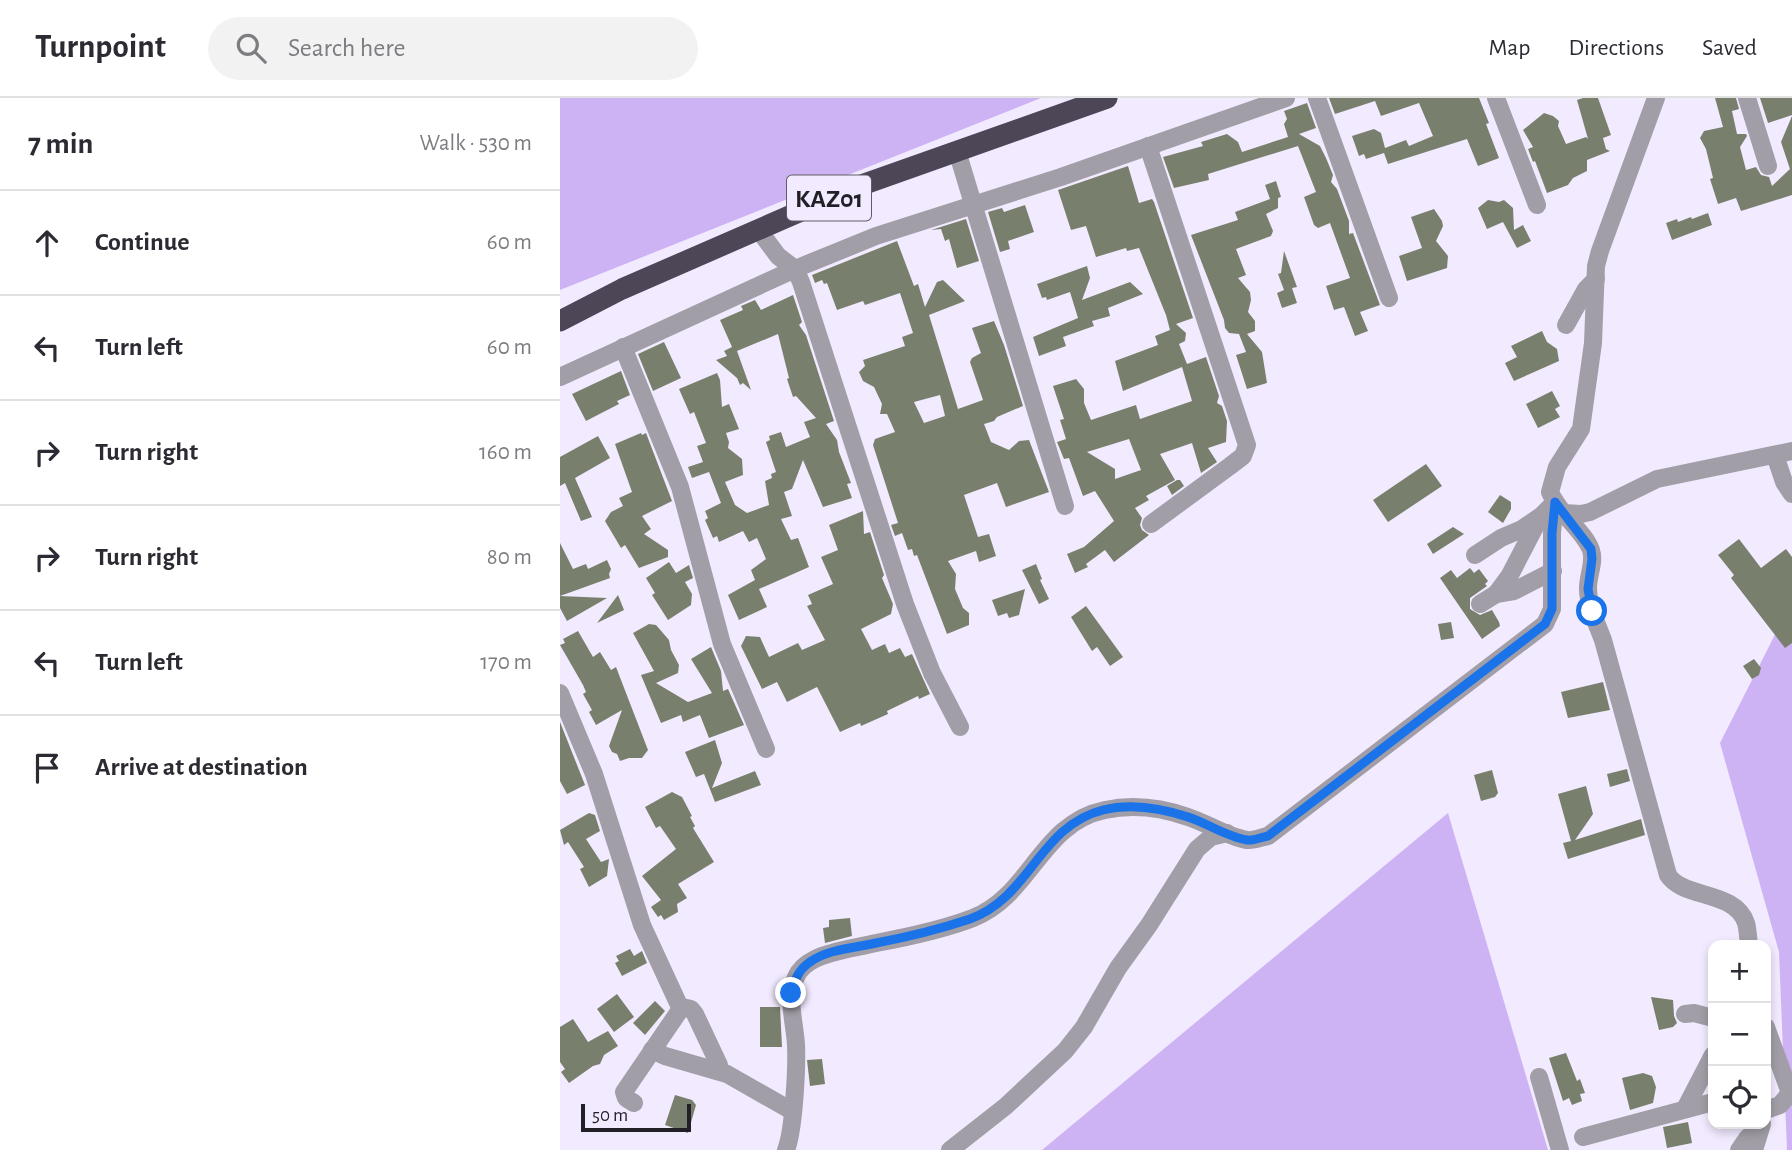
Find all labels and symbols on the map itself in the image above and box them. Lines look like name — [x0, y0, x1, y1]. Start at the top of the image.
road number: KАZ01 — [787, 176, 871, 220]
route start — [1576, 595, 1607, 626]
route end — [775, 977, 806, 1008]
scale bar — [581, 1101, 691, 1133]

